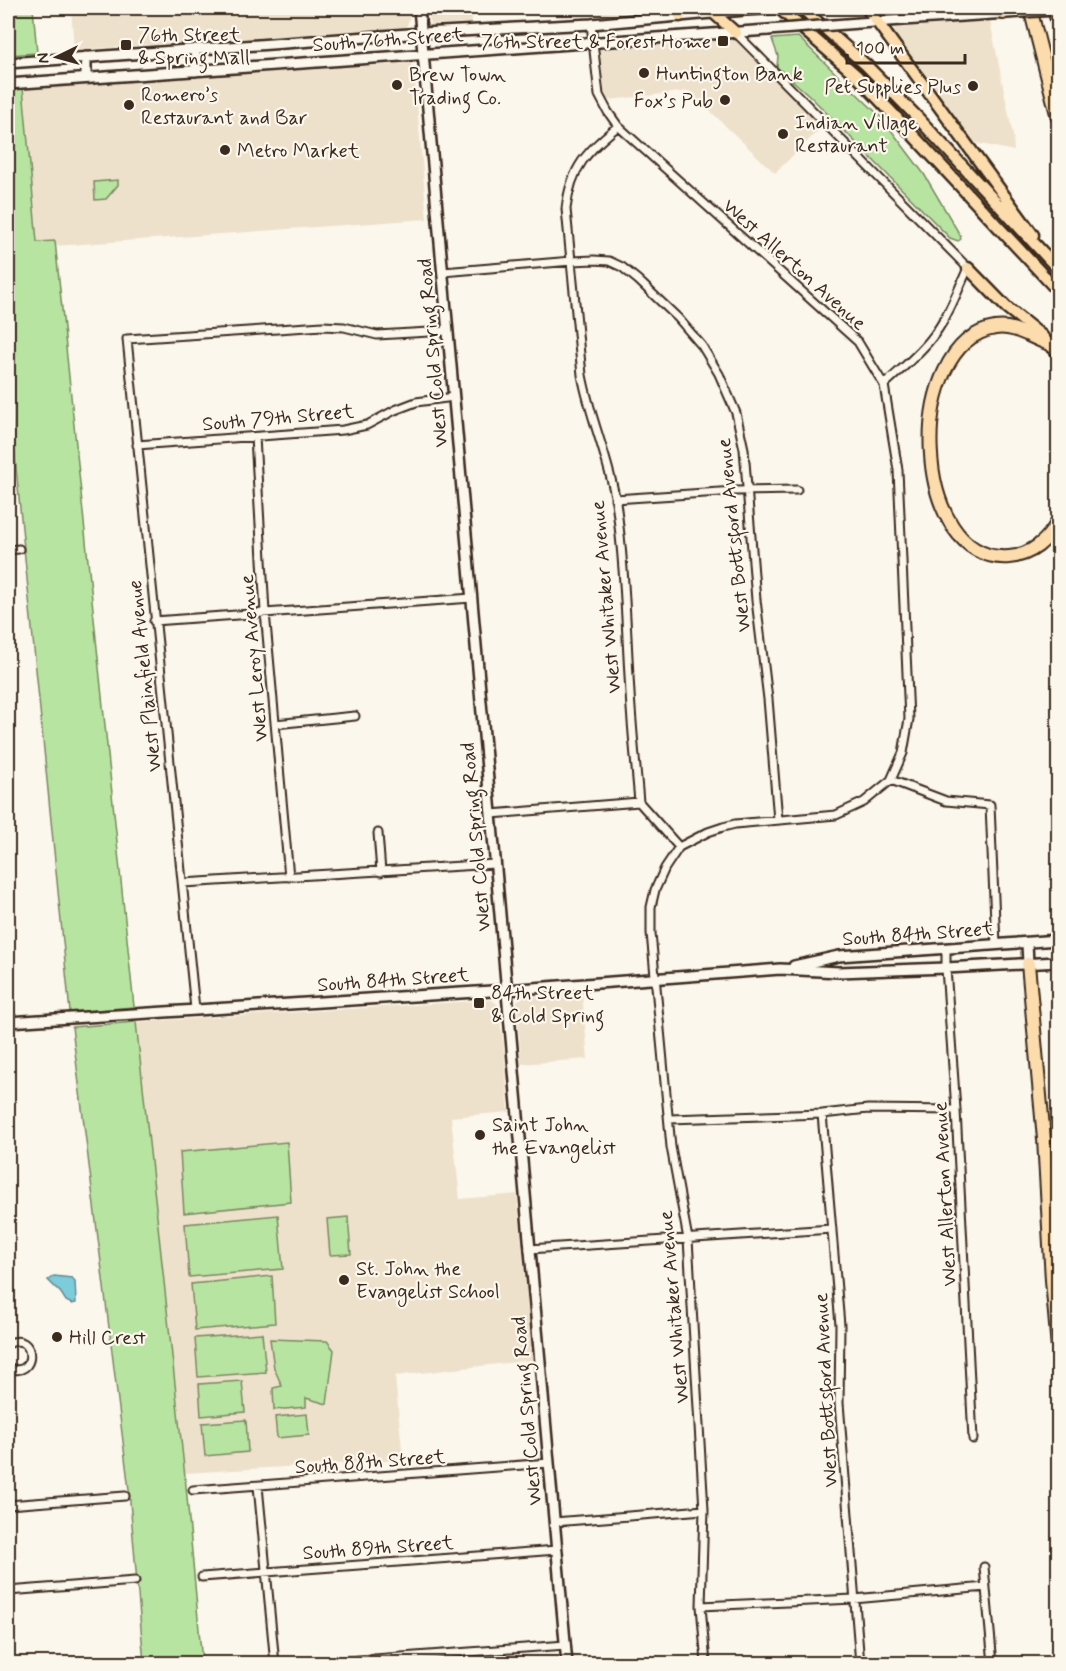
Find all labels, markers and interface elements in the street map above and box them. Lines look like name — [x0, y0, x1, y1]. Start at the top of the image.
place label: 76th Street & Spring Mall — [138, 22, 250, 74]
street label: South 76th Street — [312, 22, 465, 59]
north arrow — [27, 27, 87, 87]
scale bar — [847, 27, 966, 65]
place label: 76th Street & Forest Home — [481, 29, 711, 56]
marker: 76th Street & Forest Home — [716, 34, 730, 48]
text: 100 m — [856, 37, 904, 61]
marker: 76th Street & Spring Mall — [119, 38, 133, 52]
text: N — [33, 52, 54, 64]
place label: Huntington Bank — [656, 61, 803, 90]
place label: Brew Town Trading Co. — [409, 62, 506, 114]
marker: Huntington Bank — [637, 66, 651, 80]
place label: Pet Supplies Plus — [824, 74, 961, 101]
marker: Brew Town Trading Co. — [390, 78, 404, 92]
marker: Pet Supplies Plus — [966, 79, 980, 93]
place label: Romero’s Restaurant and Bar — [141, 82, 307, 132]
place label: Fox’s Pub — [634, 88, 713, 115]
marker: Fox’s Pub — [718, 93, 732, 107]
marker: Romero’s Restaurant and Bar — [122, 98, 136, 112]
place label: Indian Village Restaurant — [795, 110, 918, 160]
marker: Indian Village Restaurant — [776, 127, 790, 141]
place label: Metro Market — [237, 138, 360, 165]
marker: Metro Market — [218, 143, 232, 157]
street label: West Allerton Avenue — [716, 193, 872, 337]
street label: West Cold Spring Road — [412, 257, 457, 449]
street label: South 79th Street — [201, 398, 355, 439]
street label: West Bottsford Avenue — [711, 436, 760, 633]
street label: West Whitaker Avenue — [585, 499, 628, 694]
street label: West Leroy Avenue — [234, 573, 275, 743]
street label: West Plainfield Avenue — [122, 579, 169, 773]
street label: West Cold Spring Road — [455, 741, 500, 933]
street label: South 84th Street — [841, 916, 995, 953]
street label: South 84th Street — [316, 962, 470, 999]
place label: 84th Street & Cold Spring — [491, 980, 604, 1032]
marker: 84th Street & Cold Spring — [472, 996, 486, 1010]
street label: West Allerton Avenue — [927, 1101, 964, 1287]
place label: Saint John the Evangelist — [492, 1112, 616, 1163]
marker: Saint John the Evangelist — [473, 1128, 487, 1142]
street label: West Whitaker Avenue — [653, 1209, 696, 1404]
place label: St. John the Evangelist School — [356, 1256, 500, 1307]
marker: St. John the Evangelist School — [337, 1273, 351, 1287]
street label: West Bottsford Avenue — [808, 1292, 847, 1488]
street label: West Cold Spring Road — [506, 1315, 551, 1507]
place label: Hill Crest — [69, 1325, 146, 1352]
marker: Hill Crest — [50, 1330, 64, 1344]
street label: South 88th Street — [294, 1444, 446, 1481]
street label: South 89th Street — [302, 1530, 455, 1567]

